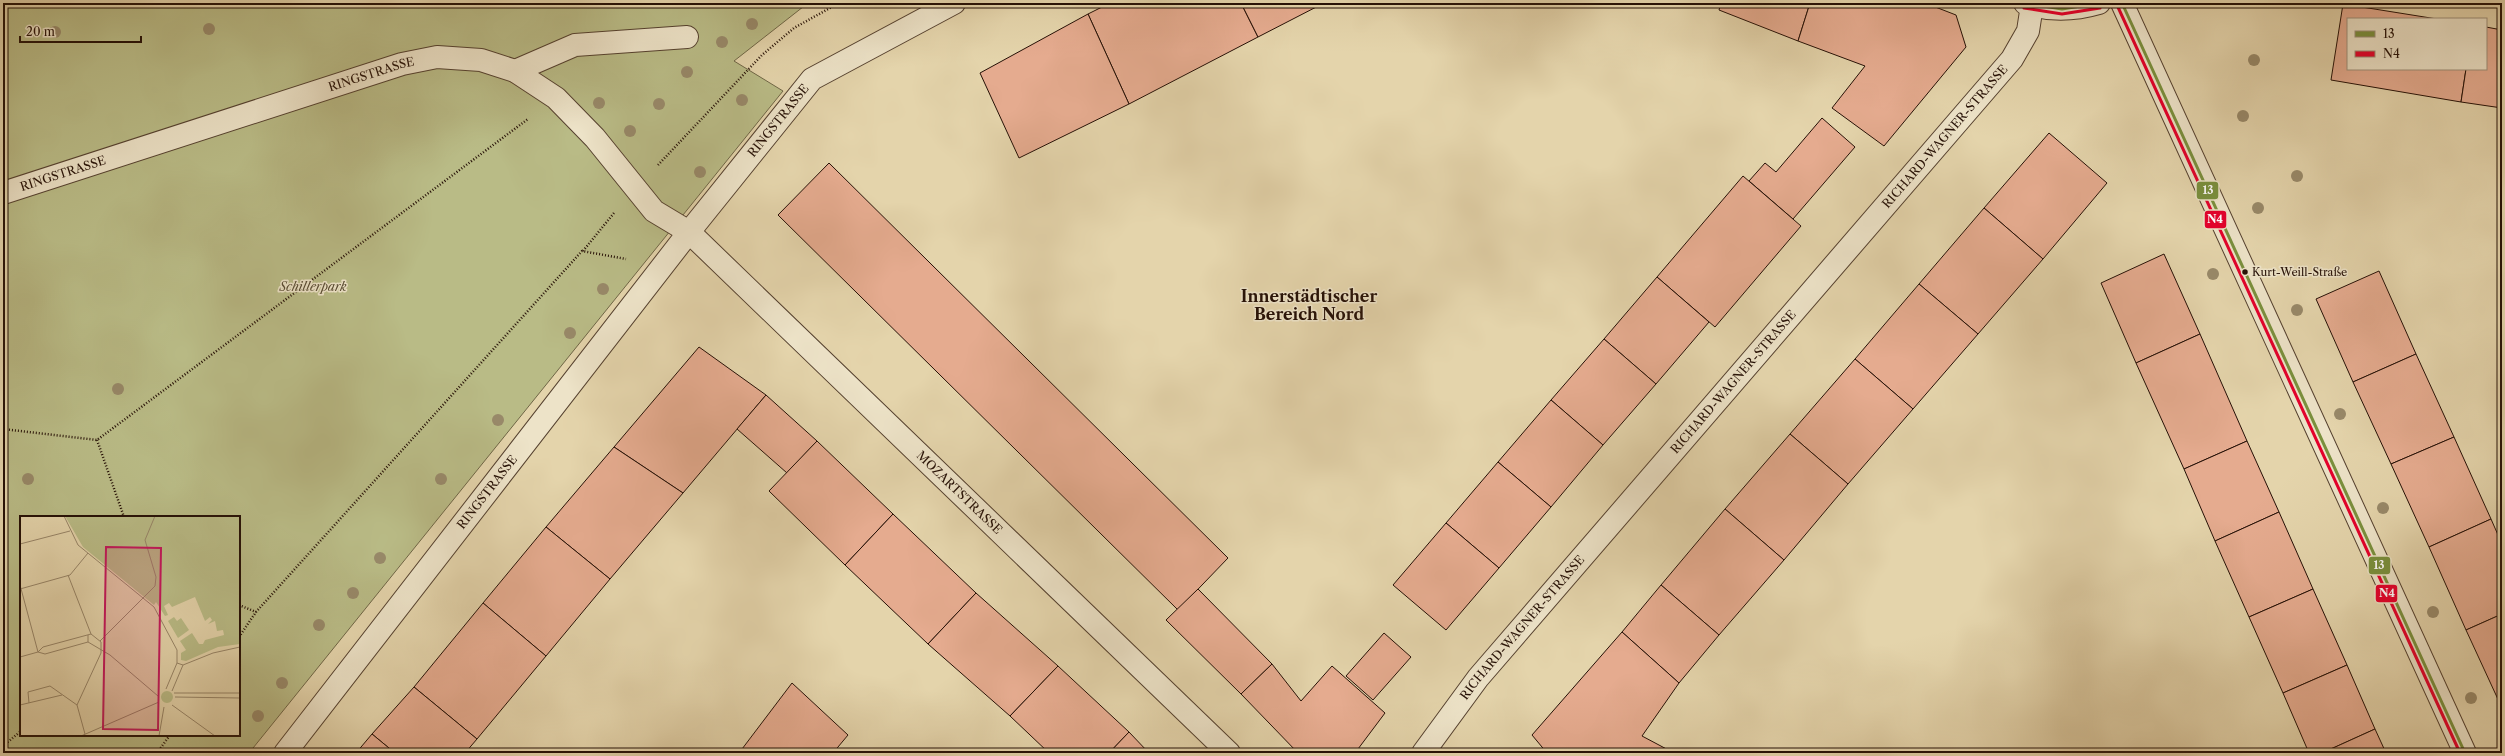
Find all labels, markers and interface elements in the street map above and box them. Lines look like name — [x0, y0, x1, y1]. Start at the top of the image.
scale bar — [20, 18, 141, 44]
legend — [2347, 18, 2487, 70]
text: 20 m — [26, 24, 55, 39]
text: 13 — [2383, 26, 2395, 41]
text: N4 — [2383, 46, 2400, 61]
street label: RINGSTRASSE — [326, 54, 415, 94]
street label: RICHARD-WAGNER-STRASSE — [1879, 62, 2011, 211]
street label: RINGSTRASSE — [744, 81, 812, 160]
street label: RINGSTRASSE — [18, 152, 108, 194]
line badge: 13 — [2196, 181, 2219, 200]
text: 13 — [2202, 183, 2214, 197]
line badge: N4 — [2204, 210, 2227, 229]
text: N4 — [2207, 212, 2224, 226]
place label: Kurt-Weill-Straße — [2252, 265, 2347, 279]
marker: Kurt-Weill-Straße — [2240, 267, 2250, 277]
park label: Schillerpark — [279, 279, 347, 294]
district label: Innerstädtischer Bereich Nord — [1241, 286, 1377, 324]
street label: RICHARD-WAGNER-STRASSE — [1667, 307, 1799, 456]
street label: MOZARTSTRASSE — [914, 448, 1005, 537]
street label: RINGSTRASSE — [454, 452, 520, 532]
inset map — [20, 516, 240, 736]
street label: RICHARD-WAGNER-STRASSE — [1457, 552, 1587, 703]
line badge: 13 — [2368, 556, 2391, 575]
text: 13 — [2373, 558, 2385, 572]
line badge: N4 — [2375, 584, 2398, 603]
text: N4 — [2379, 586, 2396, 600]

